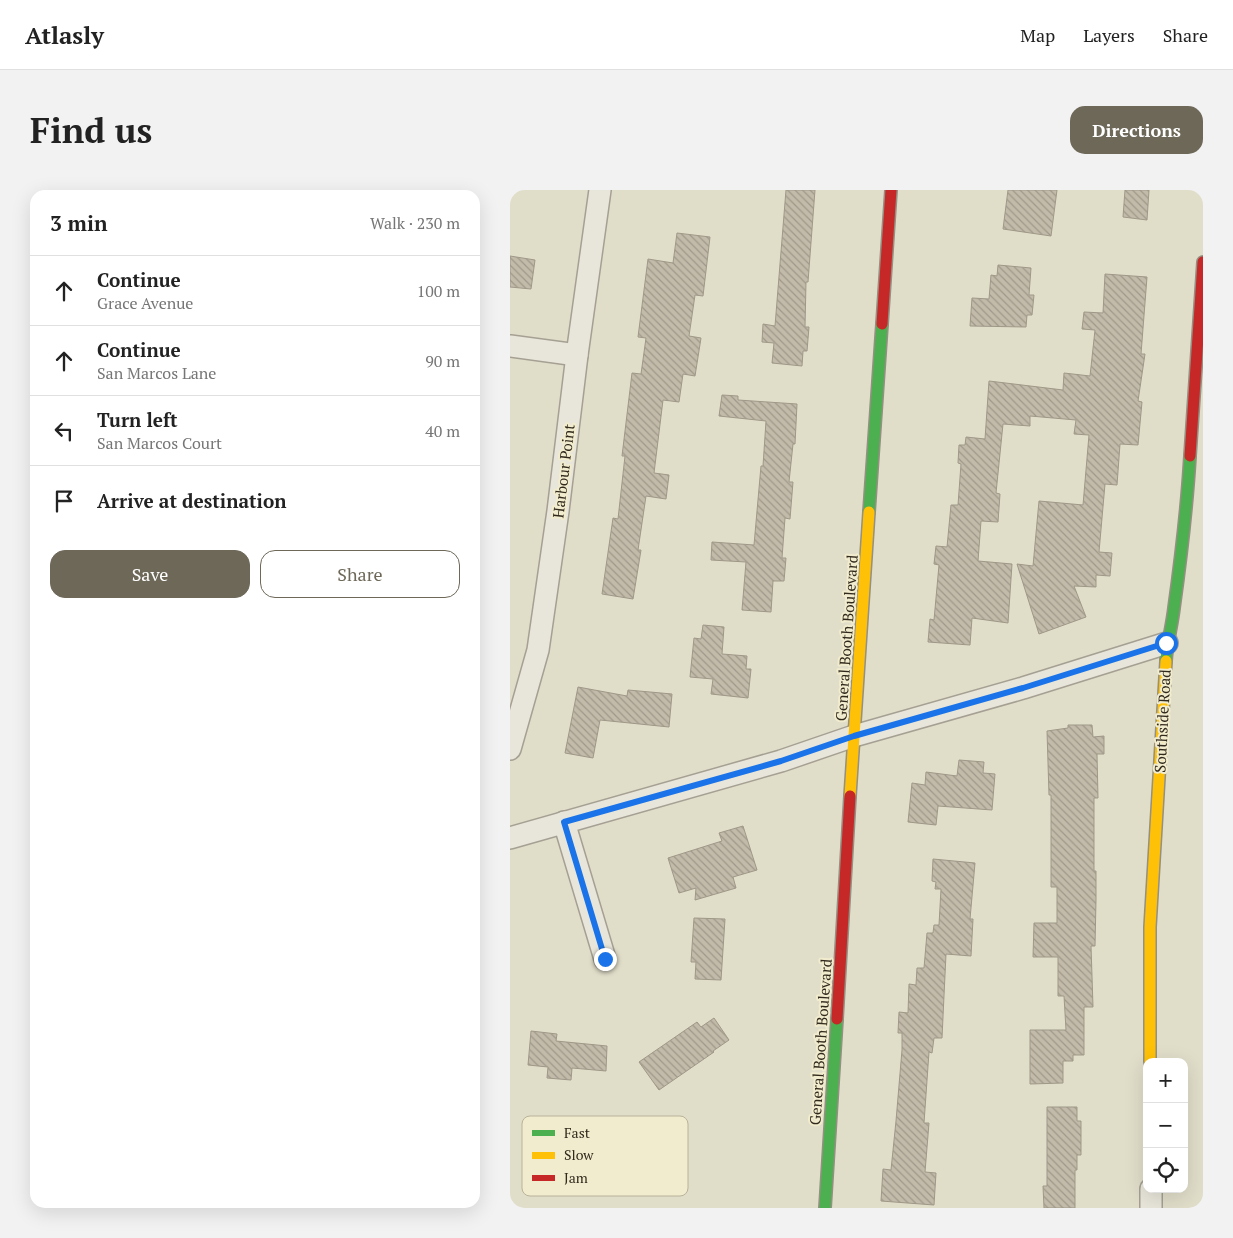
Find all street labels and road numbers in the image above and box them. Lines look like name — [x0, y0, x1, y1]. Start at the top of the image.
street label: Harbour Point — [547, 422, 579, 519]
street label: General Booth Boulevard — [830, 554, 862, 722]
street label: Southside Road — [1149, 669, 1175, 773]
street label: General Booth Boulevard — [804, 958, 836, 1126]

